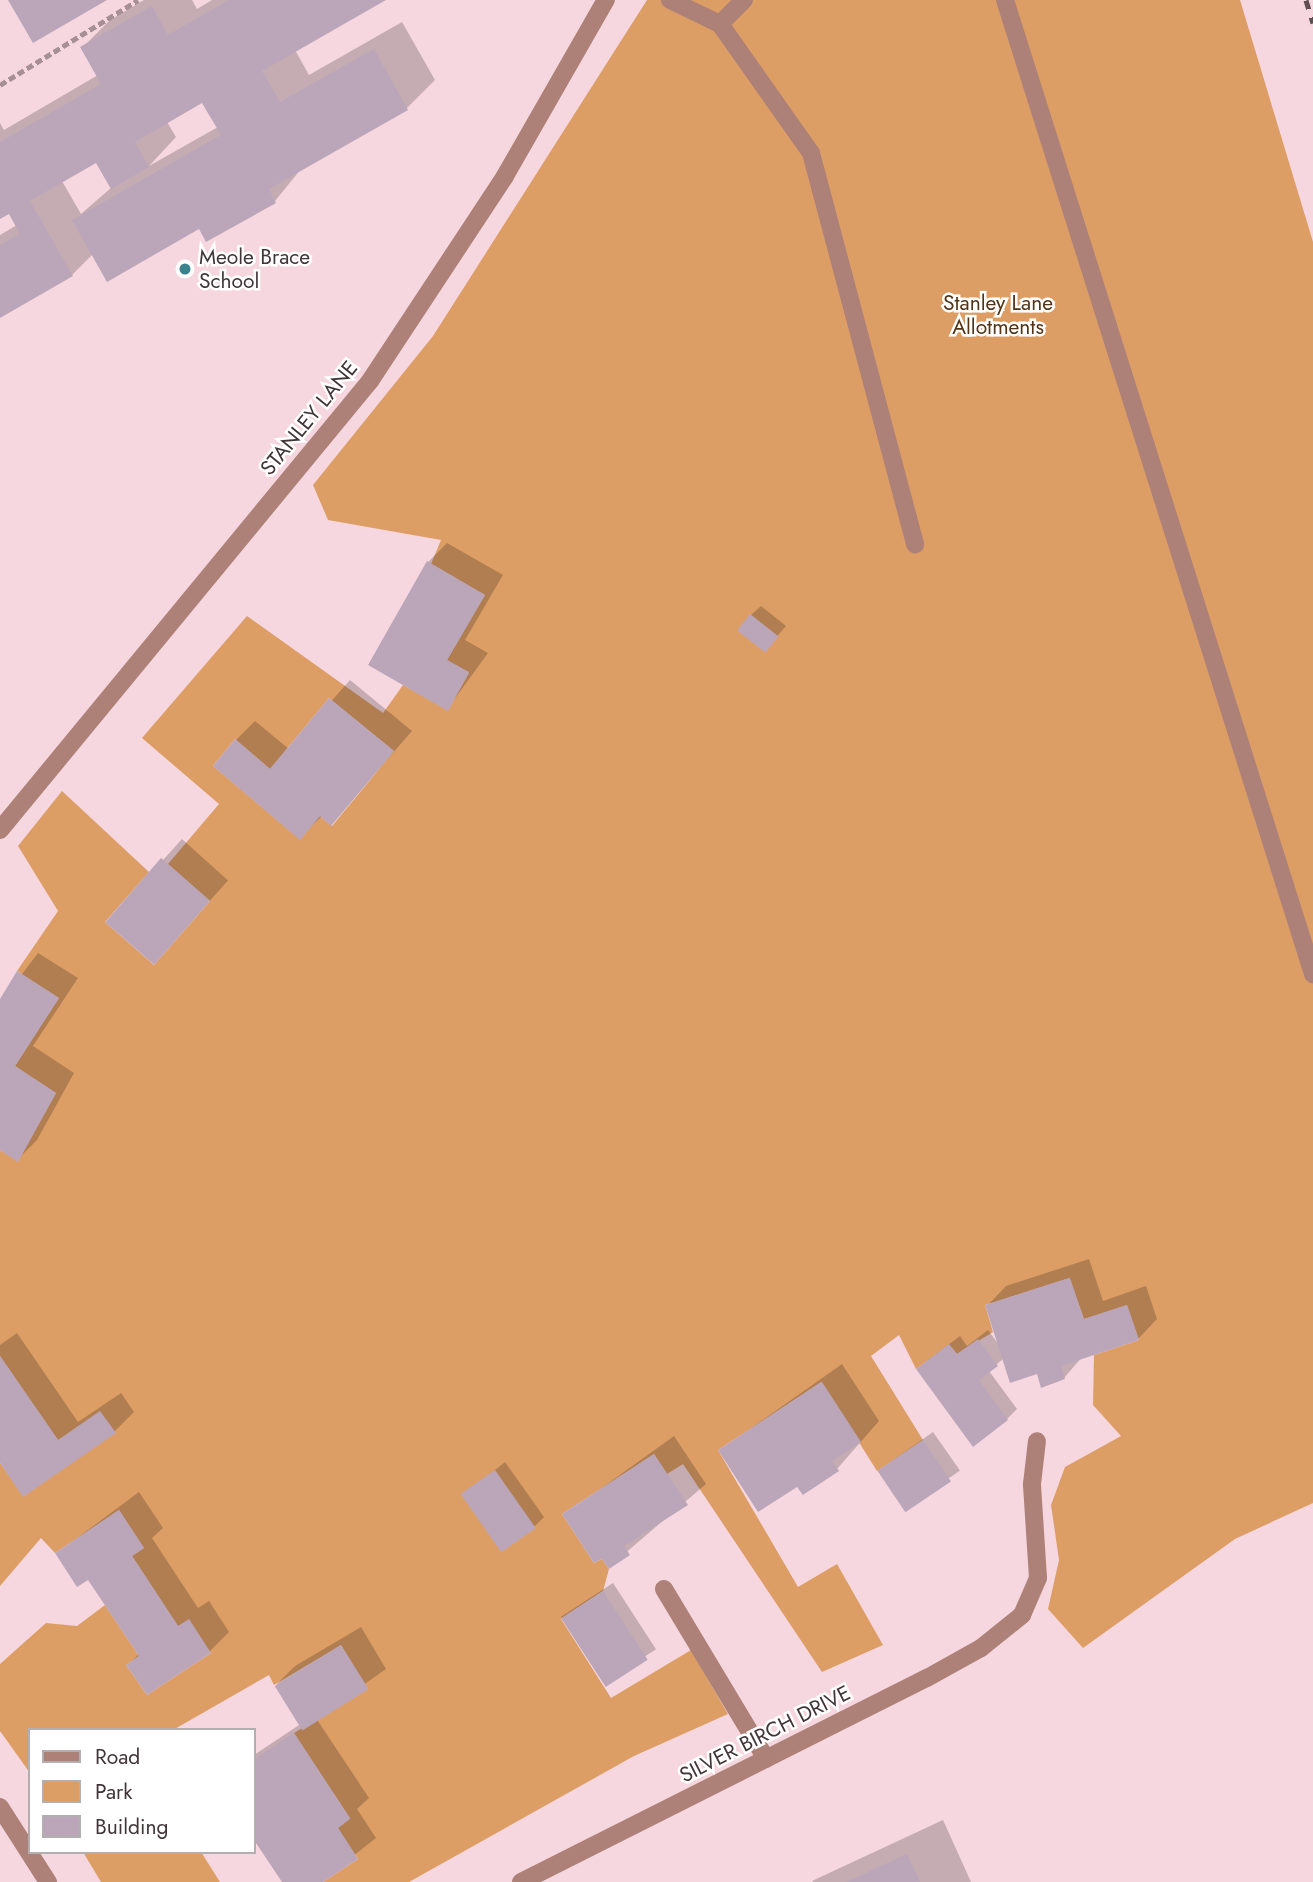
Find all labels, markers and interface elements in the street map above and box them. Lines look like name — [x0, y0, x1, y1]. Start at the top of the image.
place label: Meole Brace School — [199, 244, 310, 294]
marker: Meole Brace School — [177, 261, 193, 277]
park label: Stanley Lane Allotments — [943, 290, 1053, 340]
street label: STANLEY LANE — [255, 356, 363, 480]
street label: SILVER BIRCH DRIVE — [675, 1680, 855, 1788]
legend — [28, 1728, 256, 1854]
text: Road — [95, 1742, 140, 1772]
text: Park — [95, 1777, 132, 1807]
text: Building — [95, 1812, 168, 1842]

